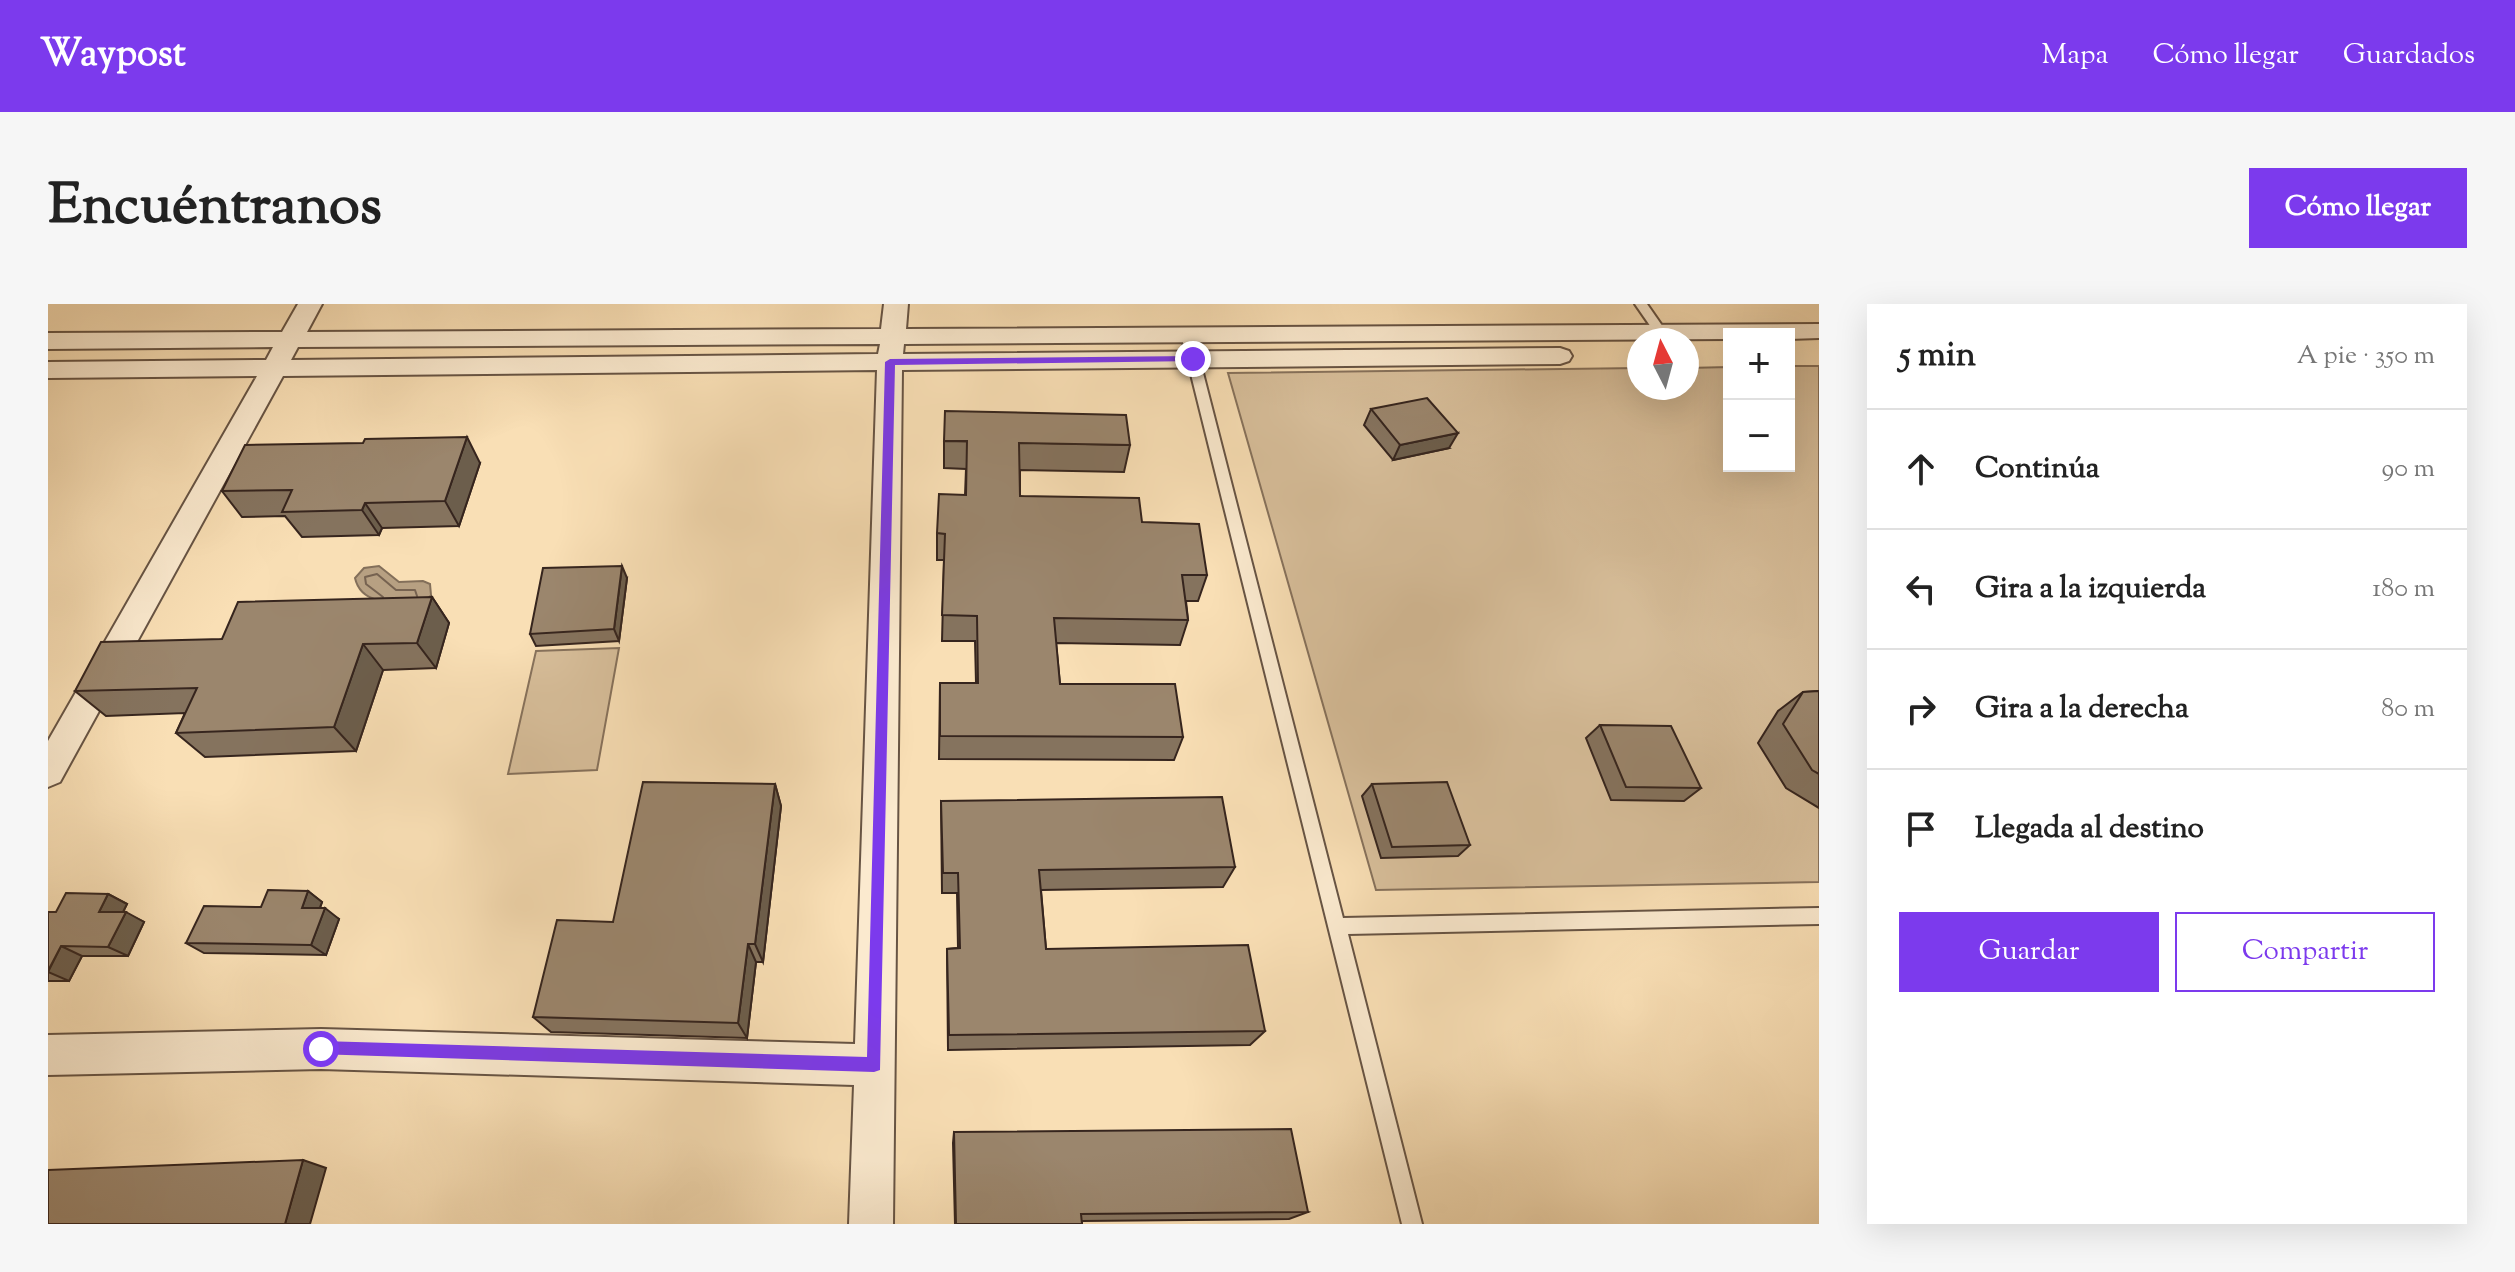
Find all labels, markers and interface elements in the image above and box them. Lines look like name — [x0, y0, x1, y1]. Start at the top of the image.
text: Waypost — [40, 29, 186, 83]
text: Mapa — [2042, 36, 2108, 76]
text: Cómo llegar — [2152, 36, 2299, 76]
text: Guardados — [2343, 36, 2475, 76]
text: Encuéntranos — [48, 168, 382, 249]
button: Cómo llegar — [2249, 168, 2467, 248]
north arrow — [1627, 328, 1699, 400]
map controls — [1723, 328, 1795, 472]
button: + — [1723, 328, 1795, 400]
text: 5 min — [1899, 332, 1976, 381]
text: A pie · 350 m — [2297, 338, 2435, 375]
route end — [1175, 341, 1211, 377]
button: − — [1723, 400, 1795, 472]
icon: ahead — [1899, 447, 1943, 491]
text: Continúa — [1975, 448, 2100, 491]
text: 90 m — [2382, 451, 2435, 488]
icon: left — [1899, 567, 1943, 611]
text: Gira a la izquierda — [1975, 568, 2206, 611]
text: 180 m — [2372, 571, 2435, 608]
icon: right — [1899, 687, 1943, 731]
text: Gira a la derecha — [1975, 688, 2189, 731]
text: 80 m — [2381, 691, 2435, 728]
icon: arrive — [1899, 807, 1943, 851]
text: Llegada al destino — [1975, 808, 2204, 851]
button: Guardar — [1899, 912, 2159, 992]
button: Compartir — [2175, 912, 2435, 992]
route start — [303, 1031, 339, 1067]

